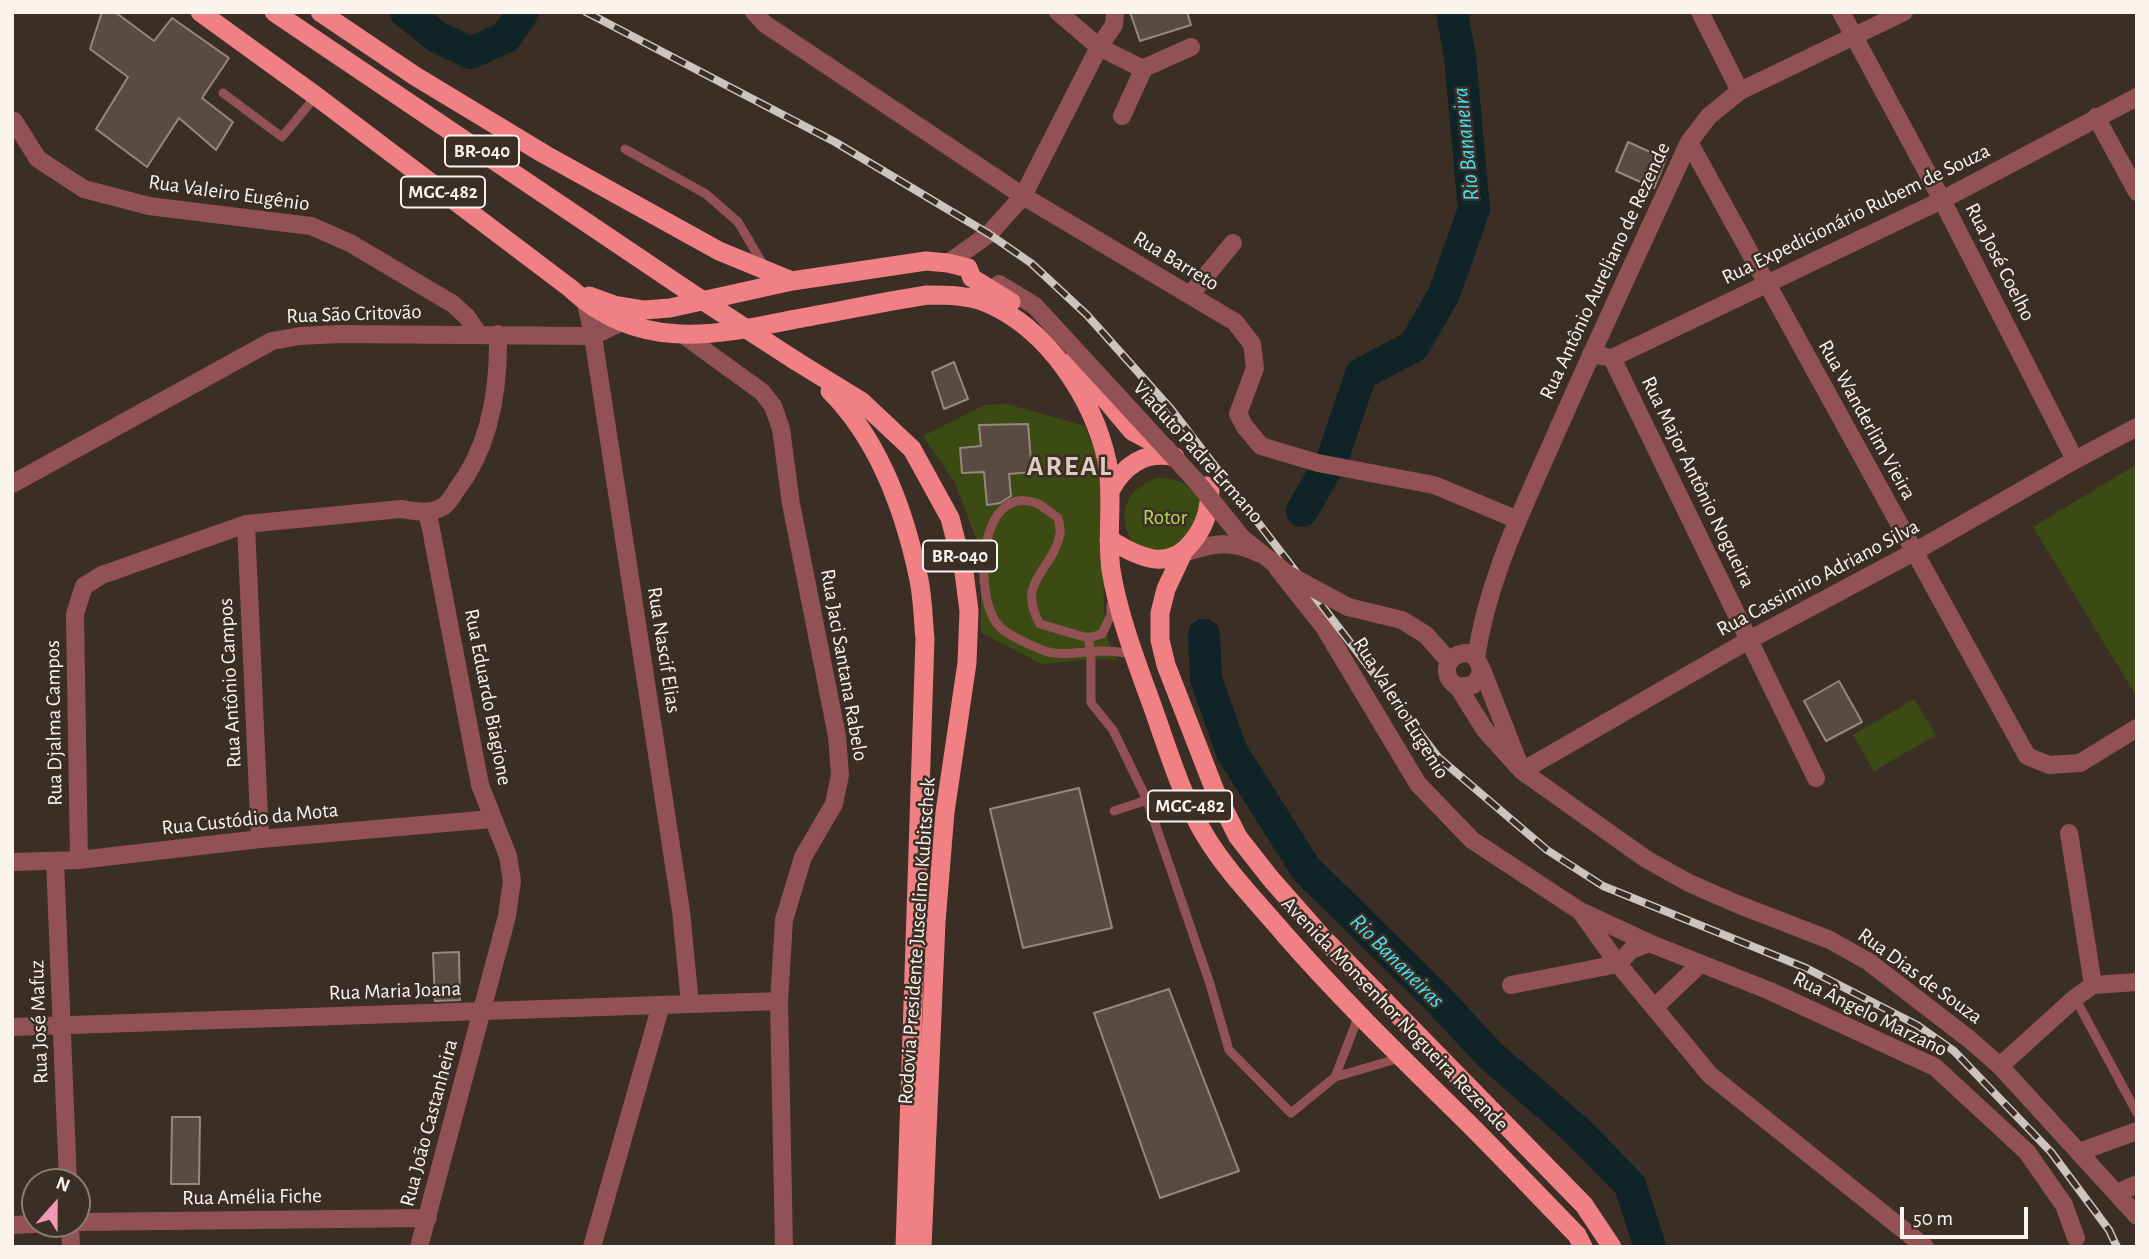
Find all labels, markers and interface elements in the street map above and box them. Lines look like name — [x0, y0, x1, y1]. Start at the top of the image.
water label: Rio Bananeira — [1446, 86, 1486, 202]
road number: BR-040 — [445, 136, 519, 167]
street label: Rua Antônio Aureliano de Rezende — [1534, 138, 1676, 404]
street label: Rua Expedicionário Rubem de Souza — [1718, 138, 1994, 290]
street label: Rua Valeiro Eugênio — [147, 169, 311, 217]
road number: MGC-482 — [401, 176, 485, 208]
street label: Rua José Coelho — [1959, 199, 2041, 325]
street label: Rua Barreto — [1128, 226, 1224, 296]
street label: Rua São Critovão — [286, 299, 422, 329]
street label: Rua Wanderlim Vieira — [1813, 336, 1921, 504]
street label: Rua Major Antônio Nogueira — [1636, 372, 1760, 592]
street label: Viaduto Padre Ermano — [1127, 375, 1269, 529]
district label: AREAL — [1027, 450, 1113, 484]
park label: Rotor — [1143, 505, 1187, 531]
street label: Rua Cassimiro Adriano Silva — [1712, 514, 1924, 642]
road number: BR-040 — [923, 540, 997, 572]
street label: Rua Jaci Santana Rabelo — [815, 567, 873, 763]
street label: Rua Nascif Elias — [642, 585, 686, 715]
street label: Rua Antônio Campos — [213, 597, 247, 769]
street label: Rua Eduardo Biagione — [459, 607, 517, 787]
street label: Rua Valerio Eugenio — [1347, 632, 1455, 784]
street label: Rua Djalma Campos — [40, 640, 68, 806]
street label: Rodovia Presidente Juscelino Kubitschek — [893, 777, 941, 1105]
road number: MGC-482 — [1148, 790, 1232, 821]
street label: Rua Custódio da Mota — [160, 797, 340, 841]
street label: Avenida Monsenhor Nogueira Rezende — [1276, 891, 1514, 1137]
water label: Rio Bananeiras — [1344, 908, 1450, 1014]
street label: Rua Dias de Souza — [1853, 922, 1987, 1030]
street label: Rua José Mafuz — [24, 960, 54, 1084]
street label: Rua Ângelo Marzano — [1789, 966, 1951, 1062]
street label: Rua Maria Joana — [328, 976, 462, 1006]
street label: Rua João Castanheira — [395, 1037, 463, 1209]
north arrow — [21, 1168, 91, 1238]
text: N — [53, 1174, 73, 1196]
street label: Rua Amélia Fiche — [182, 1183, 322, 1211]
scale bar — [1904, 1192, 2032, 1236]
text: 50 m — [1913, 1208, 1953, 1229]

